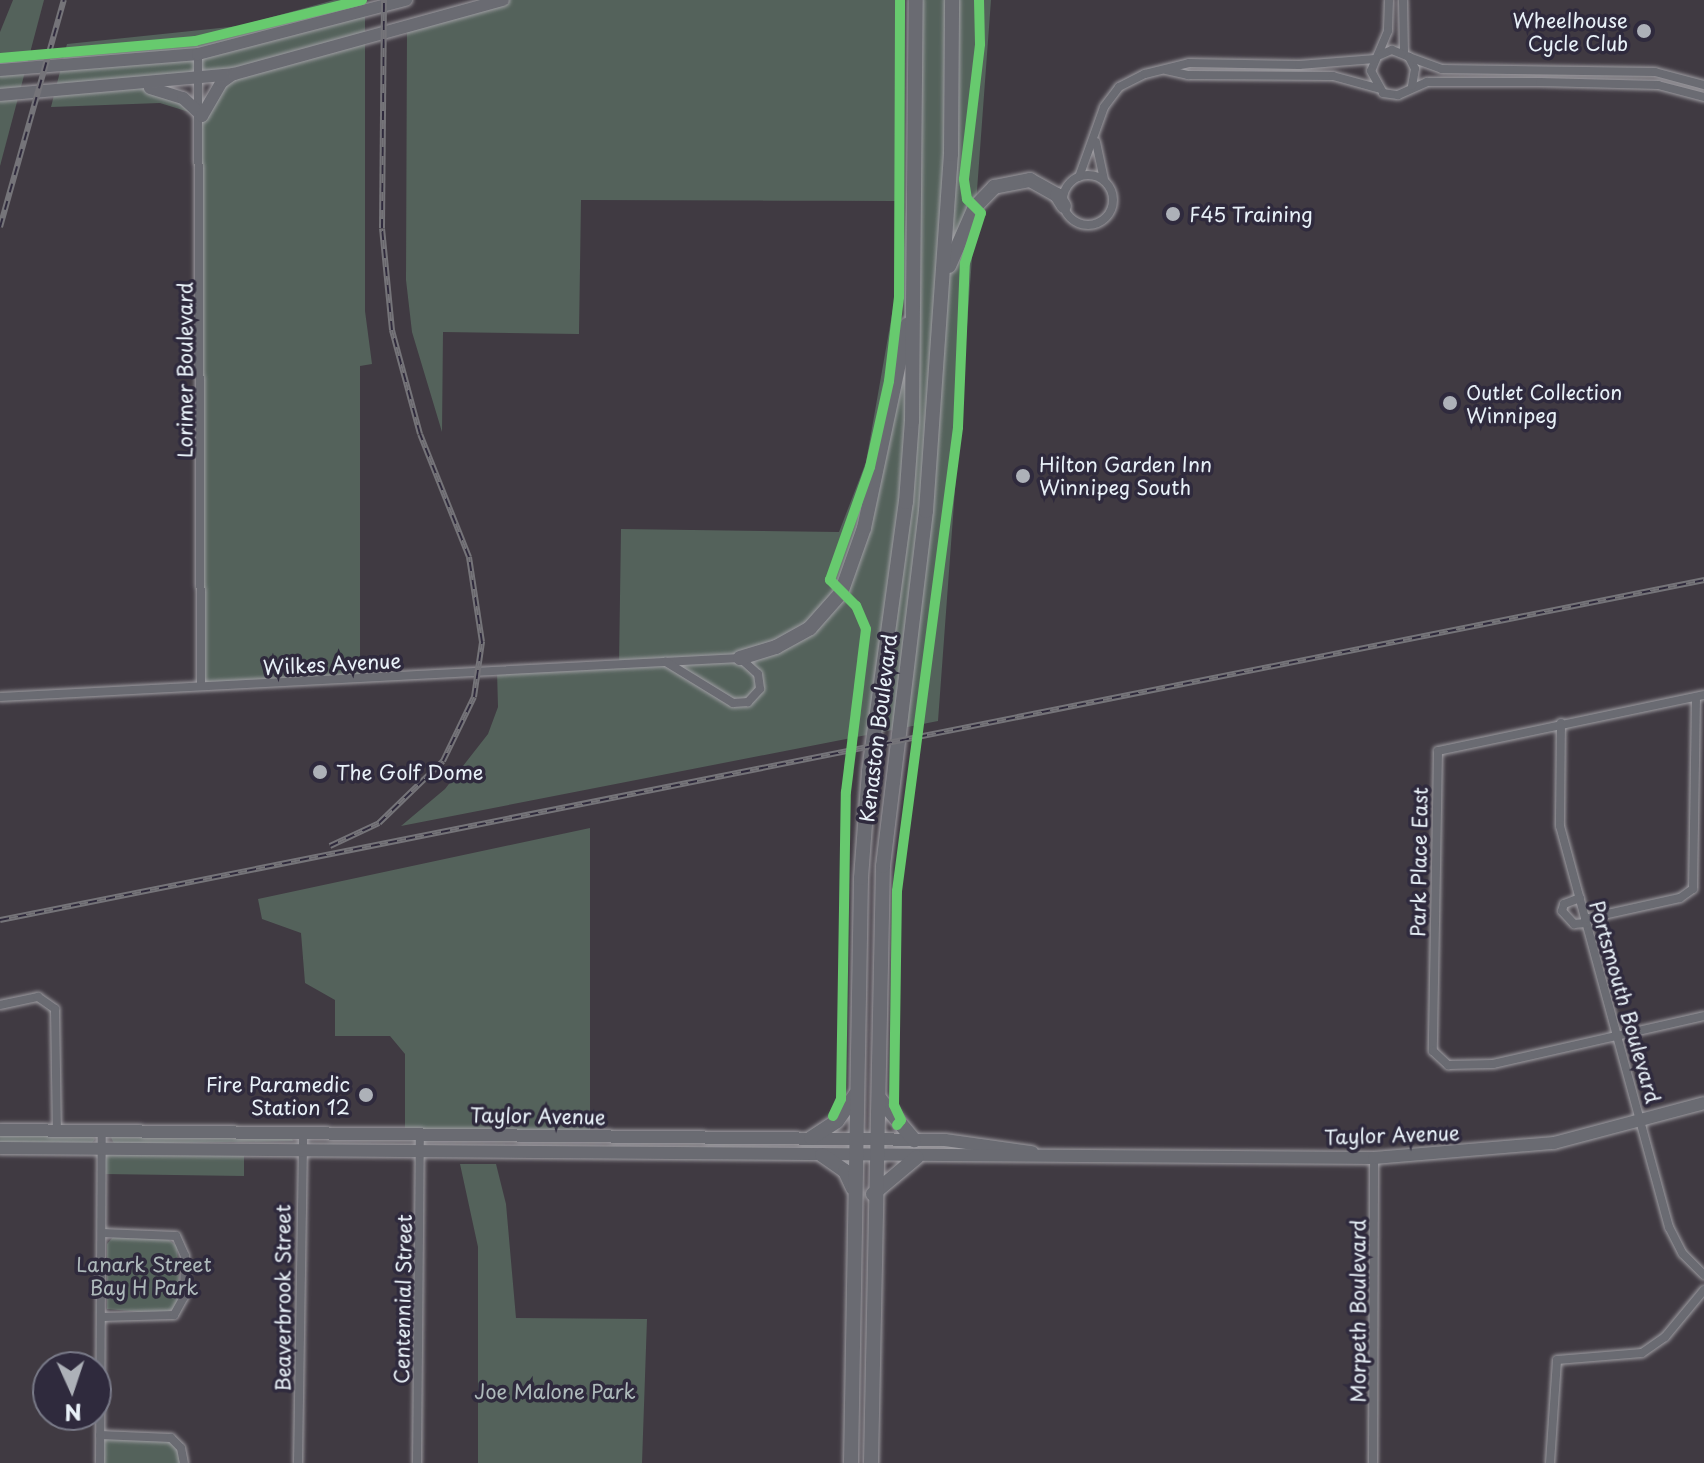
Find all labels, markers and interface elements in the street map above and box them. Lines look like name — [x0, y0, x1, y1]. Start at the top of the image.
place label: Wheelhouse Cycle Club — [1513, 8, 1628, 55]
marker: Wheelhouse Cycle Club — [1635, 22, 1653, 40]
place label: F45 Training — [1189, 202, 1314, 226]
marker: F45 Training — [1164, 205, 1182, 223]
street label: Lorimer Boulevard — [173, 282, 197, 458]
place label: Outlet Collection Winnipeg — [1466, 380, 1625, 427]
marker: Outlet Collection Winnipeg — [1441, 394, 1459, 412]
place label: Hilton Garden Inn Winnipeg South — [1039, 452, 1211, 499]
marker: Hilton Garden Inn Winnipeg South — [1014, 467, 1032, 485]
street label: Kenaston Boulevard — [855, 633, 901, 823]
street label: Wilkes Avenue — [262, 648, 402, 680]
place label: The Golf Dome — [336, 760, 483, 784]
marker: The Golf Dome — [311, 763, 329, 781]
street label: Park Place East — [1406, 787, 1432, 937]
street label: Portsmouth Boulevard — [1584, 897, 1666, 1107]
place label: Fire Paramedic Station 12 — [206, 1072, 350, 1119]
marker: Fire Paramedic Station 12 — [357, 1086, 375, 1104]
street label: Taylor Avenue — [470, 1103, 606, 1129]
street label: Taylor Avenue — [1324, 1121, 1460, 1149]
street label: Beaverbrook Street — [271, 1204, 295, 1392]
street label: Centennial Street — [390, 1214, 416, 1384]
street label: Morpeth Boulevard — [1346, 1220, 1370, 1402]
park label: Lanark Street Bay H Park — [76, 1252, 212, 1299]
north arrow — [32, 1351, 112, 1431]
park label: Joe Malone Park — [474, 1379, 636, 1403]
text: N — [64, 1397, 83, 1430]

